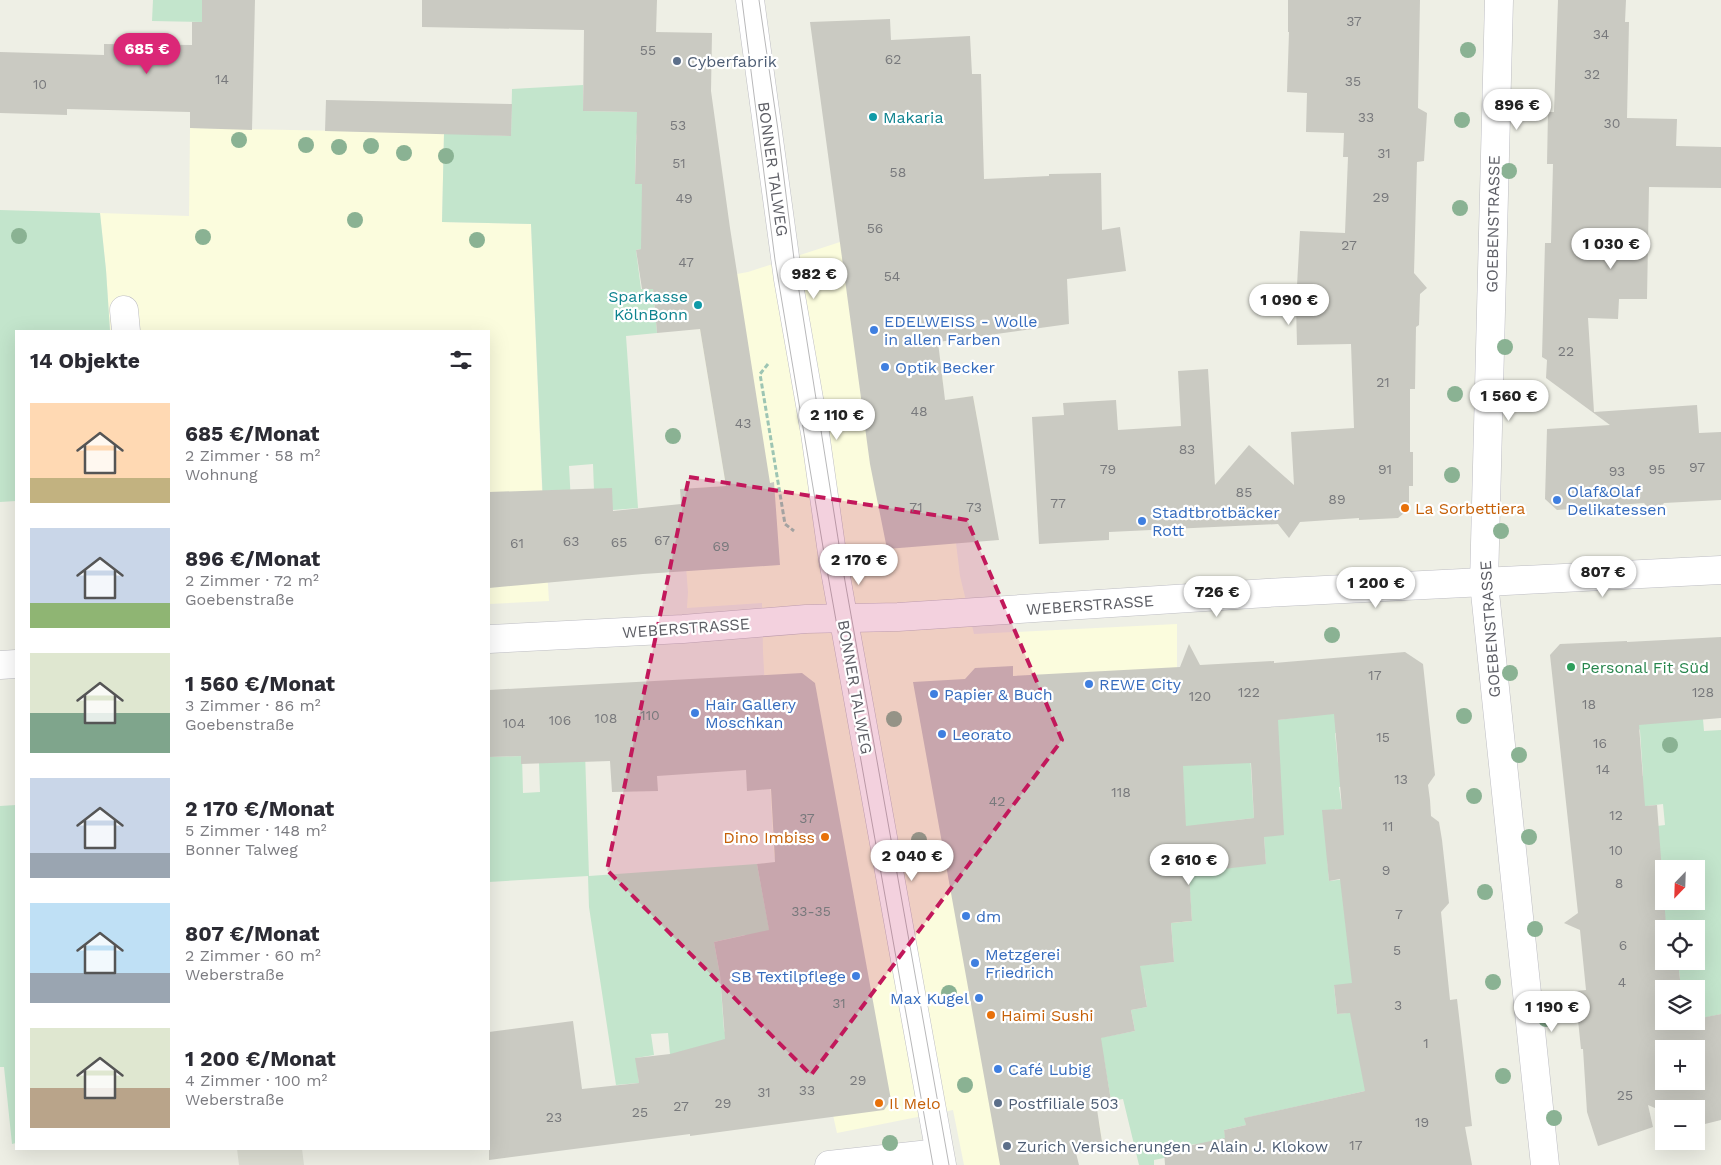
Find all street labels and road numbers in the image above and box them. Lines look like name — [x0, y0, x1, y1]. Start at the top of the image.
street label: BONNER TALWEG — [754, 100, 792, 238]
street label: GOEBENSTRASSE — [1482, 155, 1504, 293]
street label: GOEBENSTRASSE — [1476, 560, 1504, 698]
street label: WEBERSTRASSE — [1025, 591, 1155, 619]
street label: WEBERSTRASSE — [621, 614, 751, 642]
street label: BONNER TALWEG — [834, 618, 876, 756]

